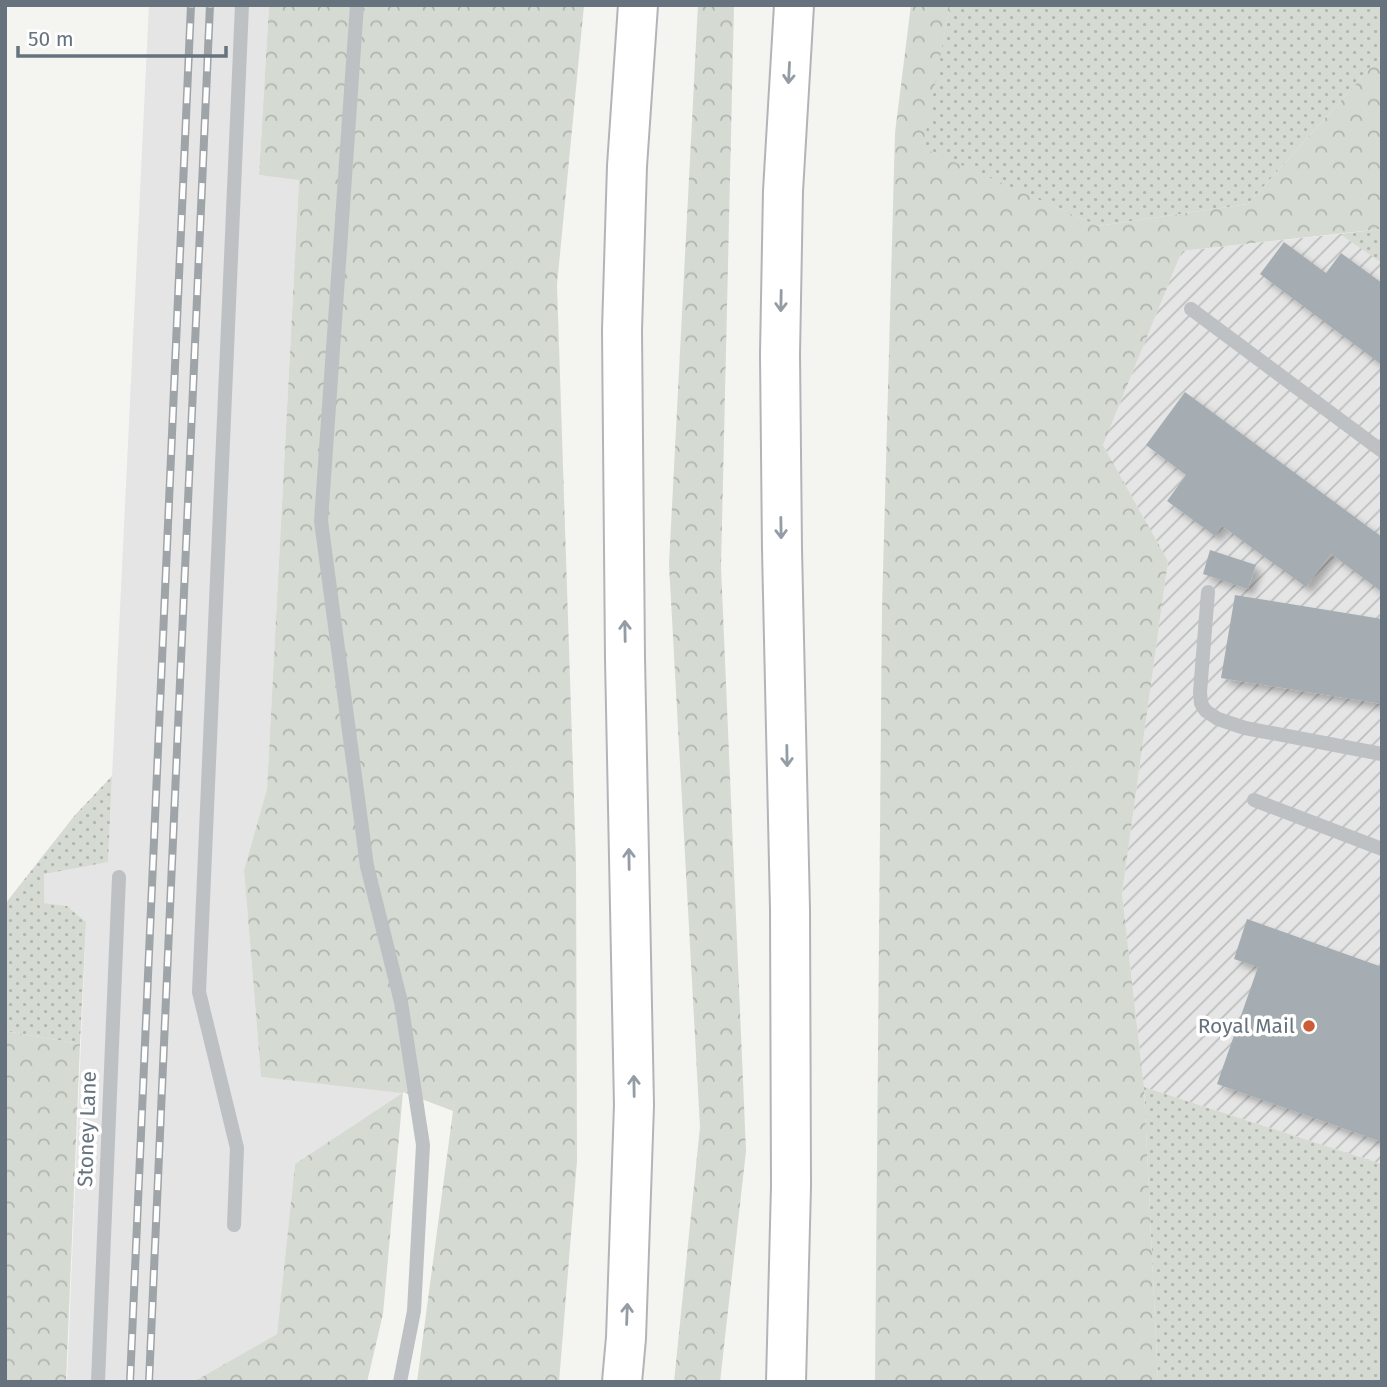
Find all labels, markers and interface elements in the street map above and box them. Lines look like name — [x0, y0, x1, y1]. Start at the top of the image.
scale bar — [18, 14, 226, 58]
text: 50 m — [28, 26, 74, 52]
one-way arrow — [783, 62, 796, 85]
one-way arrow — [774, 289, 788, 312]
one-way arrow — [774, 516, 788, 539]
one-way arrow — [618, 620, 632, 643]
one-way arrow — [780, 744, 794, 767]
one-way arrow — [622, 848, 636, 871]
place label: Royal Mail — [1198, 1013, 1295, 1039]
marker: Royal Mail — [1301, 1018, 1317, 1034]
street label: Stoney Lane — [72, 1071, 102, 1187]
one-way arrow — [627, 1075, 640, 1098]
one-way arrow — [620, 1302, 633, 1325]

